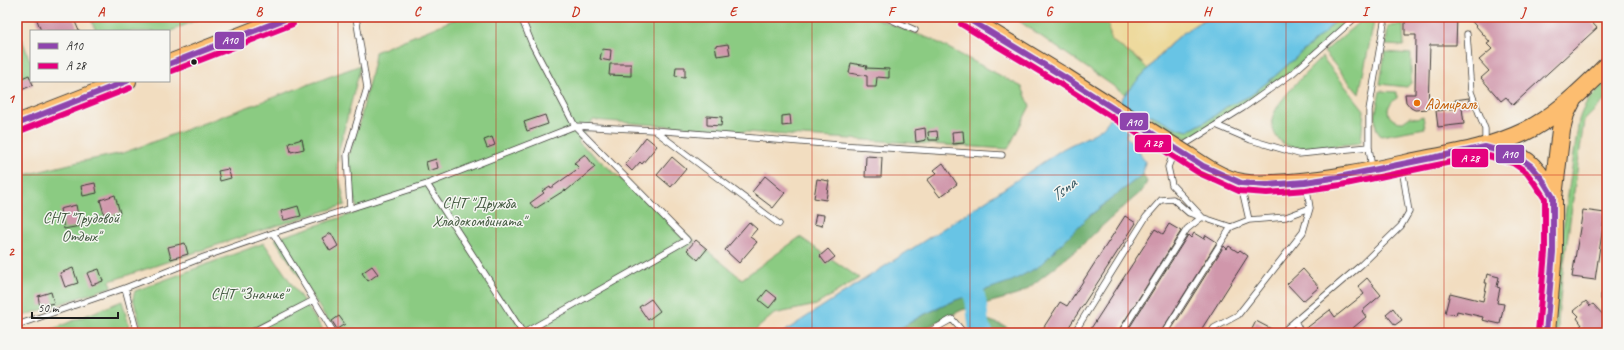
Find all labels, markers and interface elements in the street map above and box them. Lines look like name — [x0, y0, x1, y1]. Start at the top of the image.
text: A — [98, 4, 106, 20]
text: B — [256, 4, 264, 20]
text: C — [414, 4, 422, 20]
text: D — [571, 4, 580, 20]
text: E — [730, 4, 739, 20]
text: F — [888, 4, 897, 20]
text: G — [1046, 4, 1054, 20]
text: H — [1203, 4, 1213, 20]
text: I — [1362, 4, 1371, 20]
text: J — [1520, 4, 1527, 20]
legend — [30, 30, 170, 82]
line badge: А10 — [214, 31, 245, 50]
text: А10 — [222, 33, 239, 47]
text: А10 — [66, 38, 84, 54]
unlabelled marker — [189, 57, 199, 67]
text: А 28 — [66, 58, 87, 74]
text: 1 — [8, 91, 16, 107]
place label: Адмиралъ — [1425, 94, 1478, 114]
marker: Адмиралъ — [1412, 98, 1422, 108]
line badge: А10 — [1119, 112, 1149, 131]
text: А10 — [1126, 115, 1143, 129]
line badge: А 28 — [1134, 134, 1172, 153]
text: А 28 — [1144, 136, 1164, 150]
line badge: А10 — [1495, 144, 1525, 164]
text: А10 — [1502, 147, 1519, 161]
line badge: А 28 — [1451, 148, 1489, 168]
text: А 28 — [1461, 151, 1481, 165]
water label: Tsna — [1046, 172, 1082, 206]
park label: СНТ "Дружба Хладокомбината" — [432, 193, 529, 231]
park label: СНТ "Трудовой Отдых" — [43, 208, 121, 246]
text: 2 — [8, 244, 15, 260]
park label: СНТ "Знание" — [211, 284, 290, 304]
scale bar — [32, 294, 118, 320]
text: 50 m — [38, 300, 60, 316]

